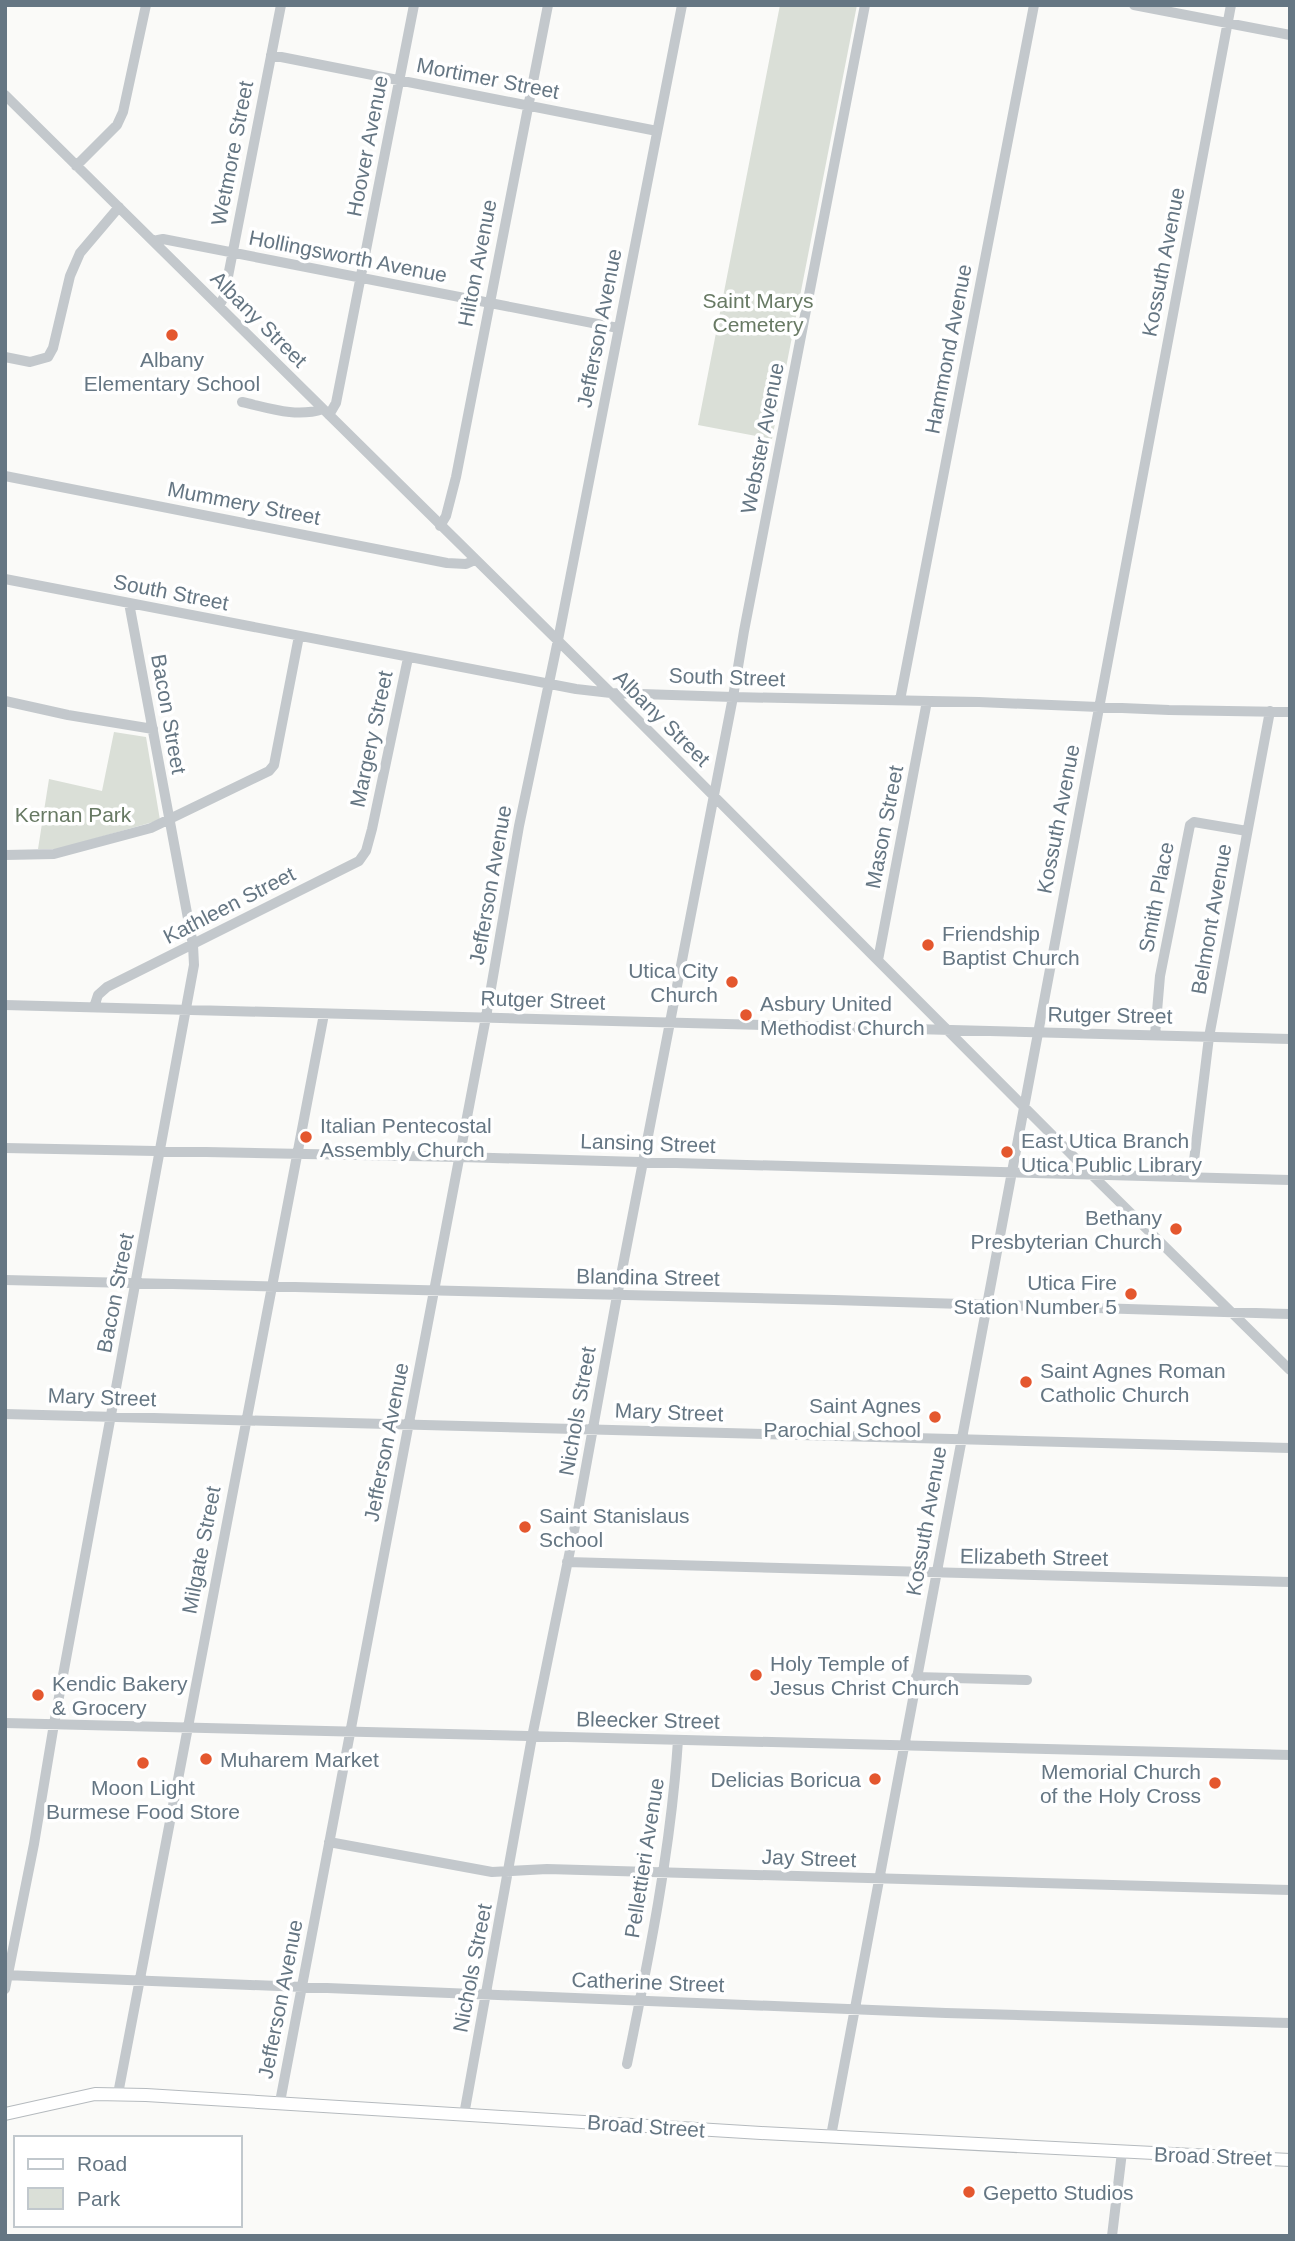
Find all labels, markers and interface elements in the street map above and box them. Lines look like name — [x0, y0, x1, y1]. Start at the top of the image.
street label: Mortimer Street — [415, 53, 561, 103]
street label: Hoover Avenue — [342, 74, 392, 218]
street label: Wetmore Street — [207, 79, 257, 227]
street label: Kossuth Avenue — [1137, 185, 1189, 339]
street label: Hilton Avenue — [453, 197, 501, 329]
street label: Hollingsworth Avenue — [247, 225, 449, 287]
street label: Jefferson Avenue — [572, 247, 626, 409]
street label: Hammond Avenue — [920, 262, 976, 436]
street label: Albany Street — [206, 266, 312, 372]
park label: Saint Marys Cemetery — [703, 289, 813, 336]
marker: Albany Elementary School — [164, 327, 180, 343]
place label: Albany Elementary School — [84, 348, 260, 395]
street label: Webster Avenue — [736, 361, 788, 515]
street label: Mummery Street — [166, 477, 323, 529]
street label: South Street — [112, 570, 231, 614]
street label: Bacon Street — [147, 652, 191, 776]
street label: South Street — [668, 663, 786, 691]
street label: Albany Street — [609, 665, 715, 771]
street label: Margery Street — [345, 669, 397, 809]
street label: Kossuth Avenue — [1032, 742, 1084, 896]
street label: Mason Street — [861, 763, 907, 890]
park label: Kernan Park — [15, 803, 132, 826]
street label: Jefferson Avenue — [465, 803, 515, 967]
street label: Smith Place — [1134, 840, 1178, 954]
street label: Belmont Avenue — [1186, 842, 1236, 996]
street label: Kathleen Street — [159, 862, 299, 948]
place label: Friendship Baptist Church — [942, 922, 1080, 969]
marker: Friendship Baptist Church — [920, 937, 936, 953]
place label: Utica City Church — [628, 959, 718, 1006]
marker: Utica City Church — [724, 974, 740, 990]
street label: Rutger Street — [480, 986, 606, 1014]
place label: Asbury United Methodist Church — [760, 992, 925, 1039]
street label: Rutger Street — [1047, 1002, 1173, 1028]
marker: Asbury United Methodist Church — [738, 1007, 754, 1023]
place label: Italian Pentecostal Assembly Church — [320, 1114, 492, 1161]
marker: Italian Pentecostal Assembly Church — [298, 1129, 314, 1145]
street label: Lansing Street — [580, 1129, 716, 1157]
place label: East Utica Branch Utica Public Library — [1021, 1129, 1202, 1176]
marker: East Utica Branch Utica Public Library — [999, 1144, 1015, 1160]
place label: Bethany Presbyterian Church — [971, 1206, 1162, 1253]
marker: Bethany Presbyterian Church — [1168, 1221, 1184, 1237]
street label: Bacon Street — [92, 1231, 138, 1355]
street label: Blandina Street — [576, 1264, 720, 1290]
place label: Utica Fire Station Number 5 — [954, 1271, 1117, 1318]
marker: Utica Fire Station Number 5 — [1123, 1286, 1139, 1302]
street label: Nichols Street — [554, 1344, 600, 1477]
place label: Saint Agnes Roman Catholic Church — [1040, 1359, 1226, 1406]
street label: Jefferson Avenue — [359, 1361, 413, 1523]
marker: Saint Agnes Roman Catholic Church — [1018, 1374, 1034, 1390]
street label: Mary Street — [47, 1384, 157, 1410]
place label: Saint Agnes Parochial School — [763, 1394, 921, 1441]
street label: Mary Street — [614, 1399, 724, 1425]
marker: Saint Agnes Parochial School — [927, 1409, 943, 1425]
street label: Kossuth Avenue — [902, 1444, 950, 1598]
street label: Milgate Street — [177, 1484, 225, 1616]
place label: Saint Stanislaus School — [539, 1504, 690, 1551]
marker: Saint Stanislaus School — [517, 1519, 533, 1535]
street label: Elizabeth Street — [960, 1544, 1108, 1570]
place label: Holy Temple of Jesus Christ Church — [770, 1652, 959, 1699]
marker: Holy Temple of Jesus Christ Church — [748, 1667, 764, 1683]
place label: Kendic Bakery & Grocery — [52, 1672, 188, 1719]
marker: Kendic Bakery & Grocery — [30, 1687, 46, 1703]
street label: Bleecker Street — [576, 1707, 720, 1733]
place label: Muharem Market — [220, 1748, 379, 1771]
marker: Muharem Market — [198, 1751, 214, 1767]
marker: Moon Light Burmese Food Store — [135, 1755, 151, 1771]
place label: Memorial Church of the Holy Cross — [1040, 1760, 1201, 1807]
place label: Delicias Boricua — [710, 1768, 861, 1791]
marker: Delicias Boricua — [867, 1771, 883, 1787]
marker: Memorial Church of the Holy Cross — [1207, 1775, 1223, 1791]
place label: Moon Light Burmese Food Store — [46, 1776, 240, 1823]
street label: Pellettieri Avenue — [620, 1776, 668, 1940]
street label: Jay Street — [761, 1845, 857, 1871]
street label: Nichols Street — [448, 1901, 496, 2034]
street label: Jefferson Avenue — [253, 1918, 307, 2080]
street label: Catherine Street — [571, 1968, 725, 1996]
street label: Broad Street — [586, 2110, 706, 2142]
legend — [14, 2136, 242, 2227]
street label: Broad Street — [1154, 2142, 1272, 2170]
text: Road — [77, 2152, 127, 2175]
place label: Gepetto Studios — [983, 2181, 1134, 2204]
marker: Gepetto Studios — [961, 2184, 977, 2200]
text: Park — [77, 2187, 121, 2210]

